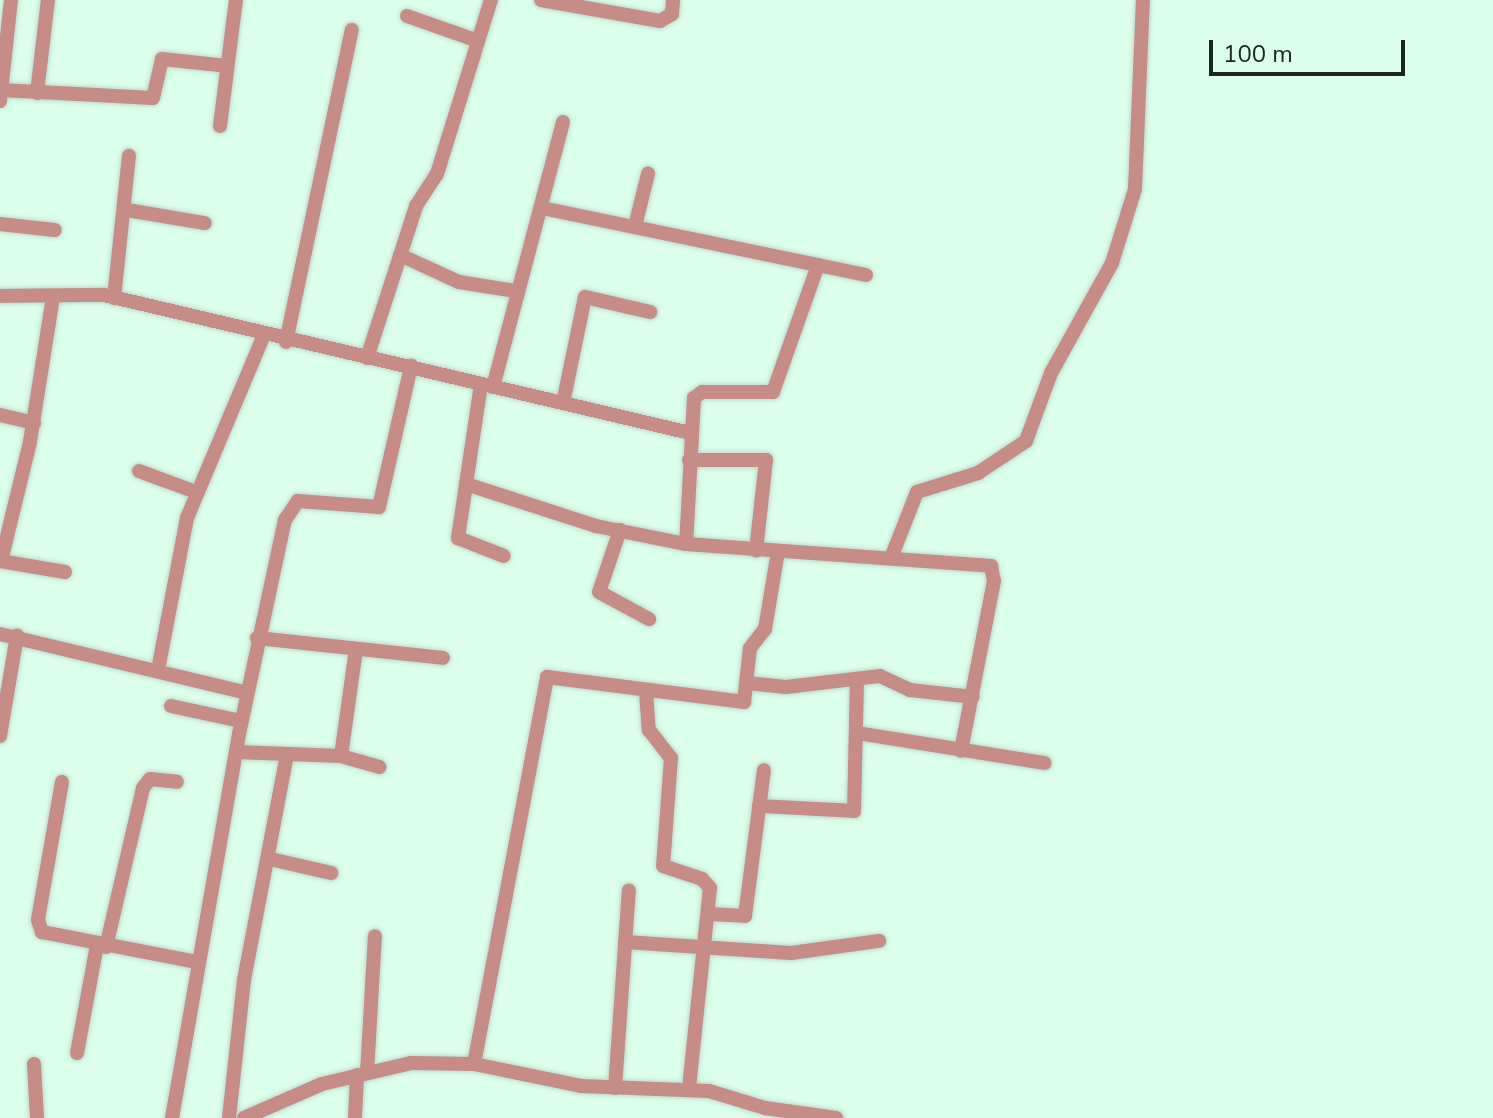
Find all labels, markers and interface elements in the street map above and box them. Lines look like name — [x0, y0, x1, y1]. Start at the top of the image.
scale bar — [1213, 24, 1409, 74]
text: 100 m — [1223, 38, 1293, 70]

